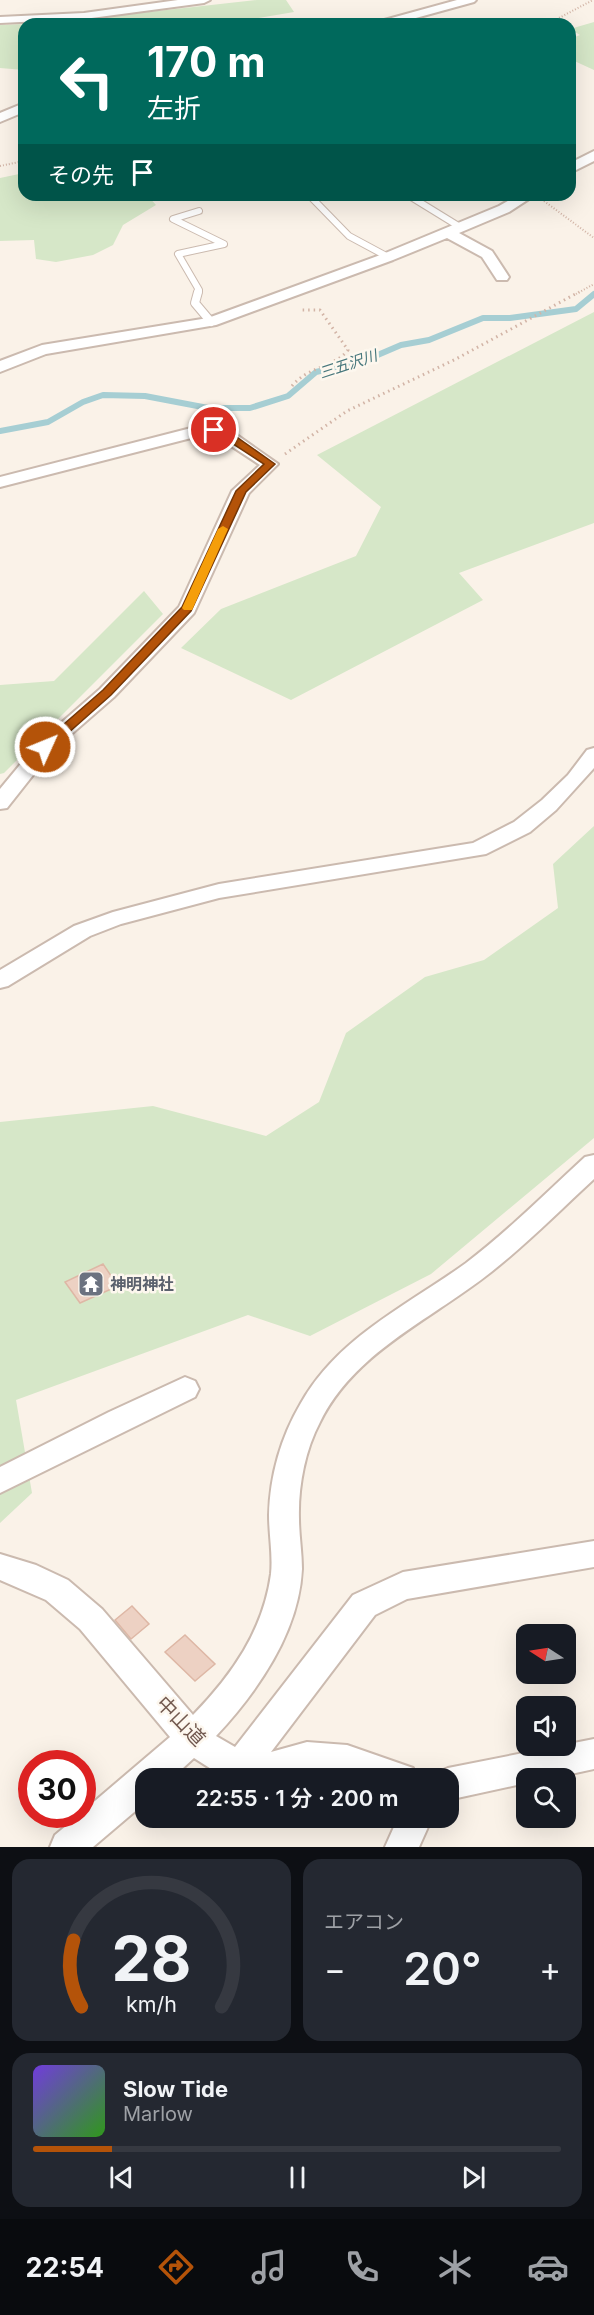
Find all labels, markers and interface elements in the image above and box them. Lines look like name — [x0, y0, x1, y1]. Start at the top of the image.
text: 170 m — [147, 36, 265, 87]
icon: left — [48, 42, 126, 120]
text: 左折 — [147, 92, 201, 125]
icon: arrive — [126, 156, 159, 189]
text: その先 — [48, 162, 114, 188]
water label: 三五沢川 — [317, 345, 381, 382]
pin — [188, 404, 239, 455]
icon: arrive — [197, 413, 230, 446]
position arrow — [13, 715, 77, 779]
temple icon: 神明神社 — [76, 1269, 106, 1299]
place label: 神明神社 — [110, 1274, 174, 1294]
north arrow — [516, 1624, 576, 1684]
map controls — [516, 1624, 576, 1828]
street label: 中山道 — [152, 1691, 210, 1751]
button: sound — [516, 1696, 576, 1756]
speed limit sign: 30 — [18, 1750, 96, 1828]
button: search — [516, 1768, 576, 1828]
text: 22:55 · 1 分 · 200 m — [195, 1785, 399, 1811]
text: エアコン — [324, 1910, 404, 1934]
text: 28 — [112, 1921, 191, 1996]
text: 20° — [403, 1941, 482, 1996]
text: − — [324, 1949, 346, 1989]
text: + — [539, 1949, 561, 1989]
text: km/h — [126, 1991, 177, 2017]
text: Slow Tide — [123, 2076, 228, 2102]
text: Marlow — [123, 2102, 193, 2126]
icon: previous — [105, 2161, 138, 2194]
icon: pause — [281, 2161, 314, 2194]
icon: next — [457, 2161, 490, 2194]
icon: directions — [155, 2246, 197, 2288]
icon: music — [248, 2246, 290, 2288]
icon: phone — [341, 2246, 383, 2288]
icon: climate — [434, 2246, 476, 2288]
icon: car — [527, 2246, 569, 2288]
text: 22:54 — [25, 2251, 104, 2284]

